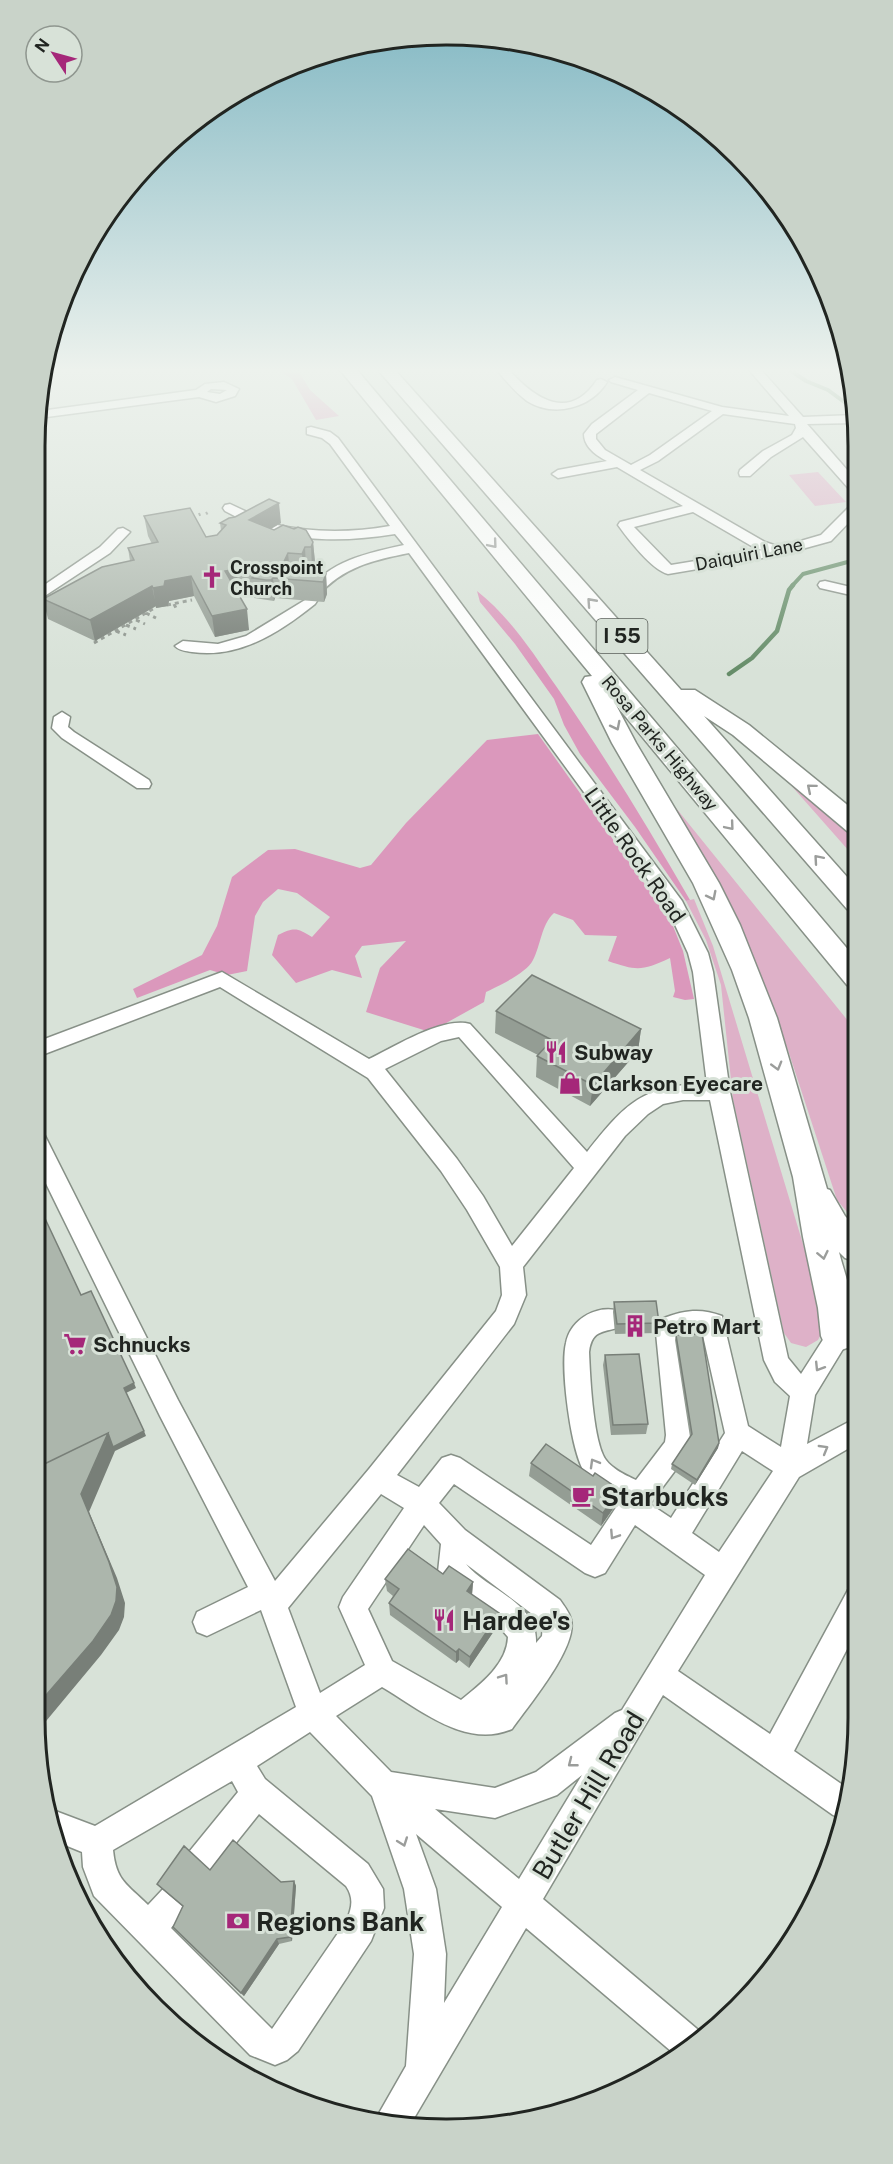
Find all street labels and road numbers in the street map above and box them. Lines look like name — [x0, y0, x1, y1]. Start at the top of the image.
street label: Daiquiri Lane — [693, 533, 805, 575]
road number: I 55 — [596, 619, 648, 653]
street label: Rosa Parks Highway — [597, 671, 723, 815]
street label: Little Rock Road — [579, 783, 691, 927]
street label: Butler Hill Road — [526, 1705, 650, 1885]

